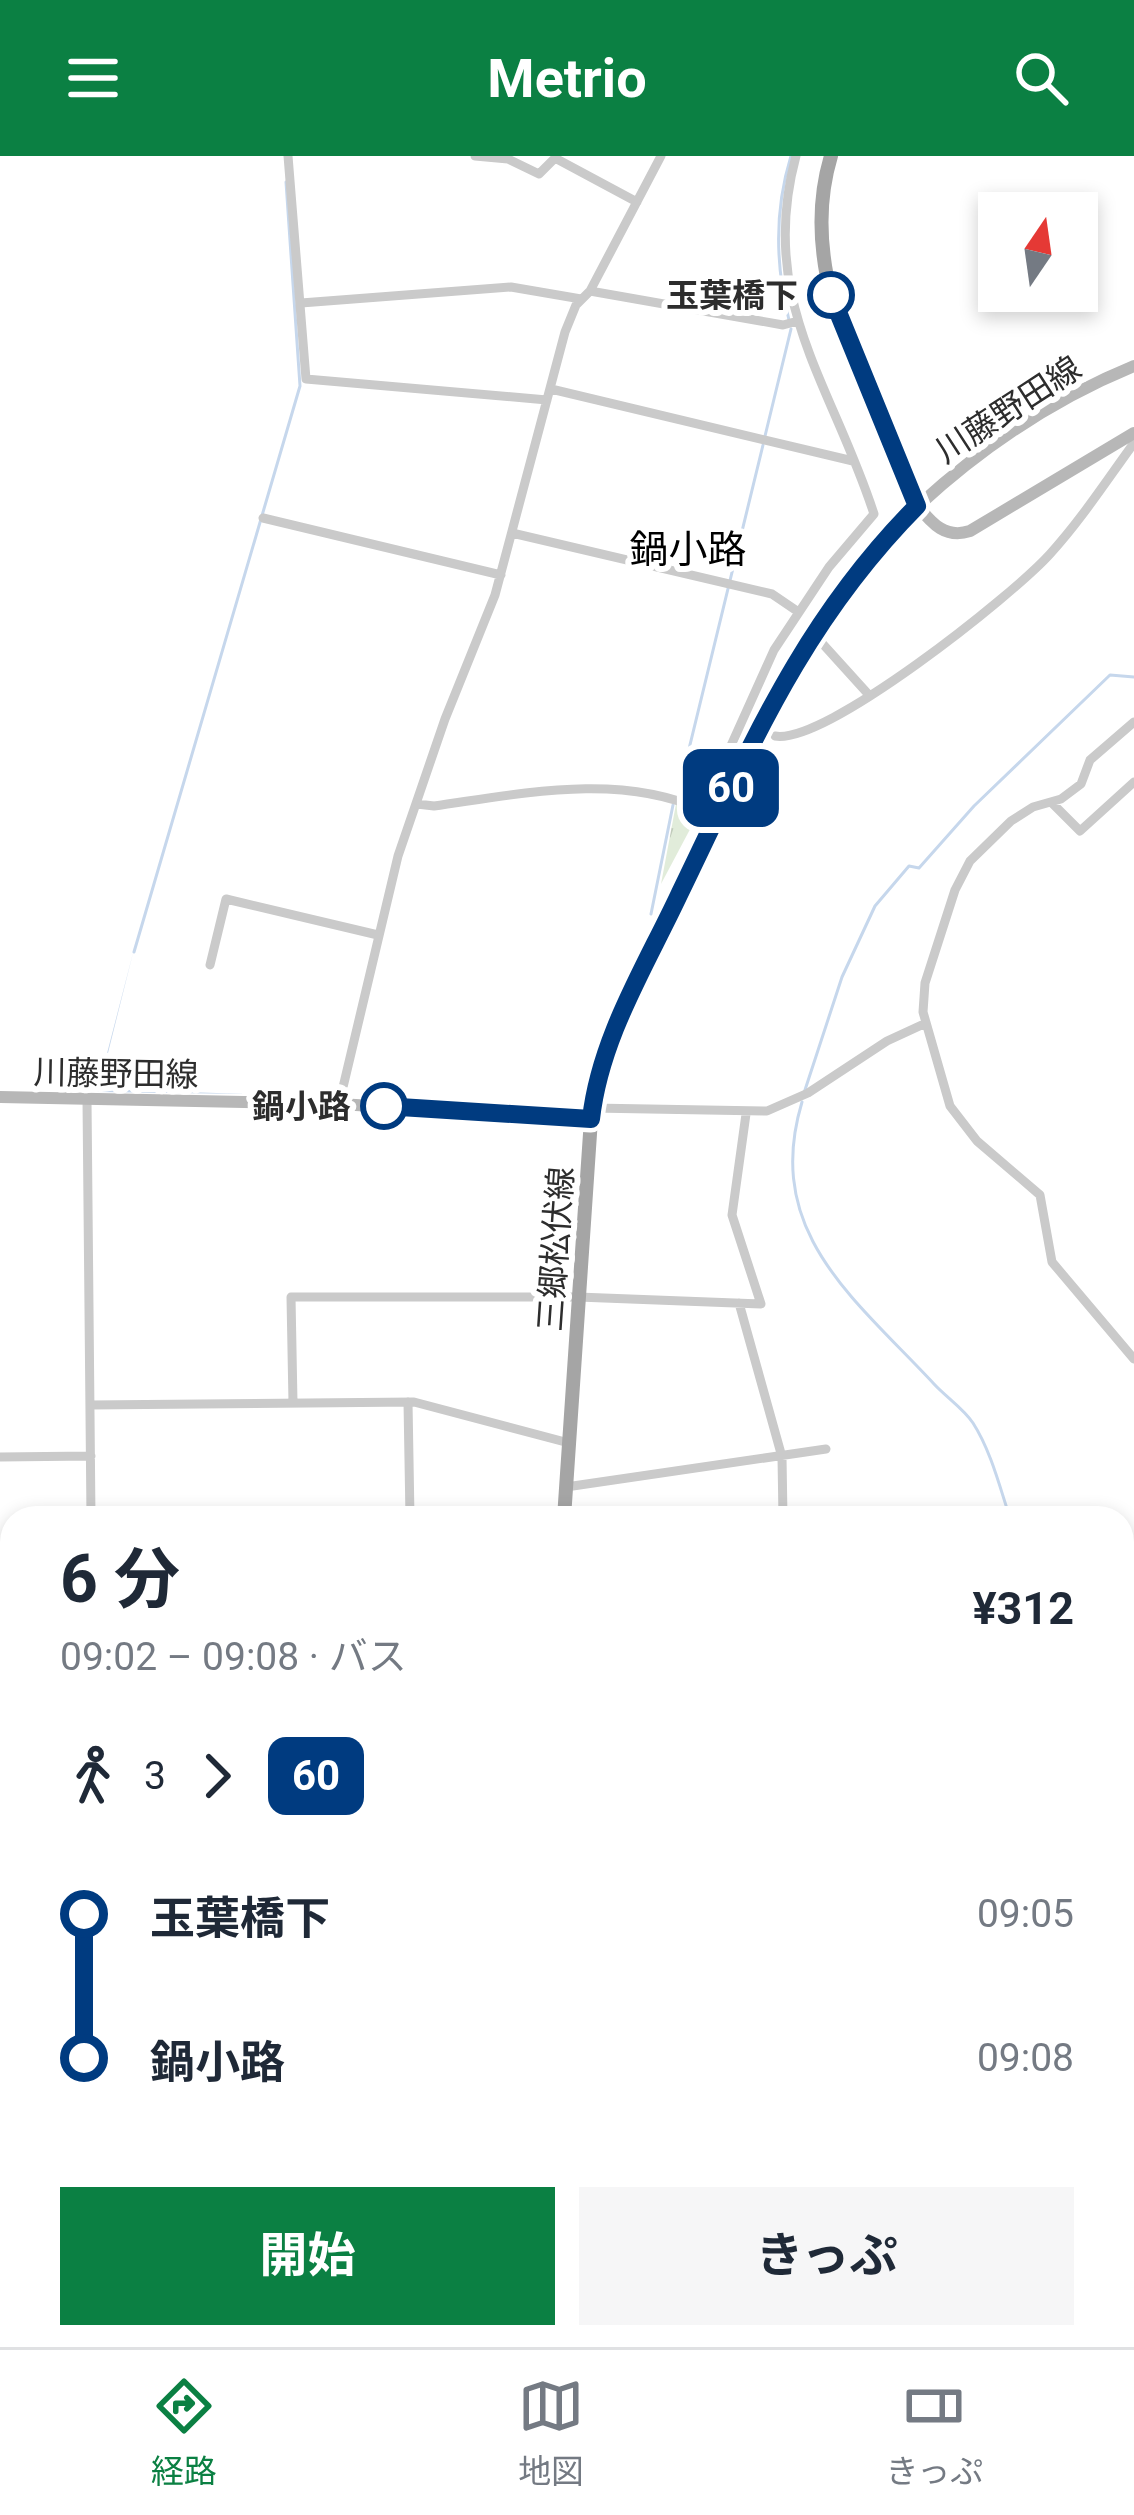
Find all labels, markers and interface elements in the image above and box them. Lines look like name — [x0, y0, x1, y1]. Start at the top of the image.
icon: menu — [60, 45, 126, 111]
icon: search — [1008, 45, 1074, 111]
text: Metrio — [487, 47, 647, 110]
north arrow — [978, 192, 1098, 312]
map controls — [978, 192, 1098, 312]
marker: 玉葉橋下 — [809, 273, 853, 317]
place label: 玉葉橋下 — [666, 276, 798, 315]
street label: 川藤野田線 — [928, 348, 1088, 471]
district label: 鍋小路 — [629, 527, 747, 573]
line badge: 60 — [677, 749, 785, 827]
text: 60 — [707, 763, 755, 812]
street label: 川藤野田線 — [33, 1053, 199, 1094]
marker: 鍋小路 — [362, 1084, 406, 1128]
place label: 鍋小路 — [252, 1087, 351, 1126]
street label: 三郷松伏線 — [530, 1165, 581, 1333]
text: 6 分 — [60, 1541, 180, 1618]
text: ¥312 — [972, 1582, 1074, 1635]
text: 09:02 – 09:08 · バス — [60, 1634, 407, 1680]
icon: walk — [60, 1743, 126, 1809]
icon: forward — [184, 1743, 250, 1809]
text: 60 — [292, 1751, 340, 1800]
text: 3 — [144, 1753, 166, 1799]
text: 09:05 — [977, 1891, 1074, 1937]
text: 玉葉橋下 — [150, 1892, 330, 1945]
text: 09:08 — [977, 2035, 1074, 2081]
text: 鍋小路 — [150, 2036, 285, 2089]
button: 開始 — [60, 2187, 555, 2325]
button: きっぷ — [579, 2187, 1074, 2325]
tab: 経路 — [151, 2373, 217, 2493]
tab: 地図 — [518, 2373, 584, 2493]
tab: きっぷ — [886, 2373, 983, 2493]

